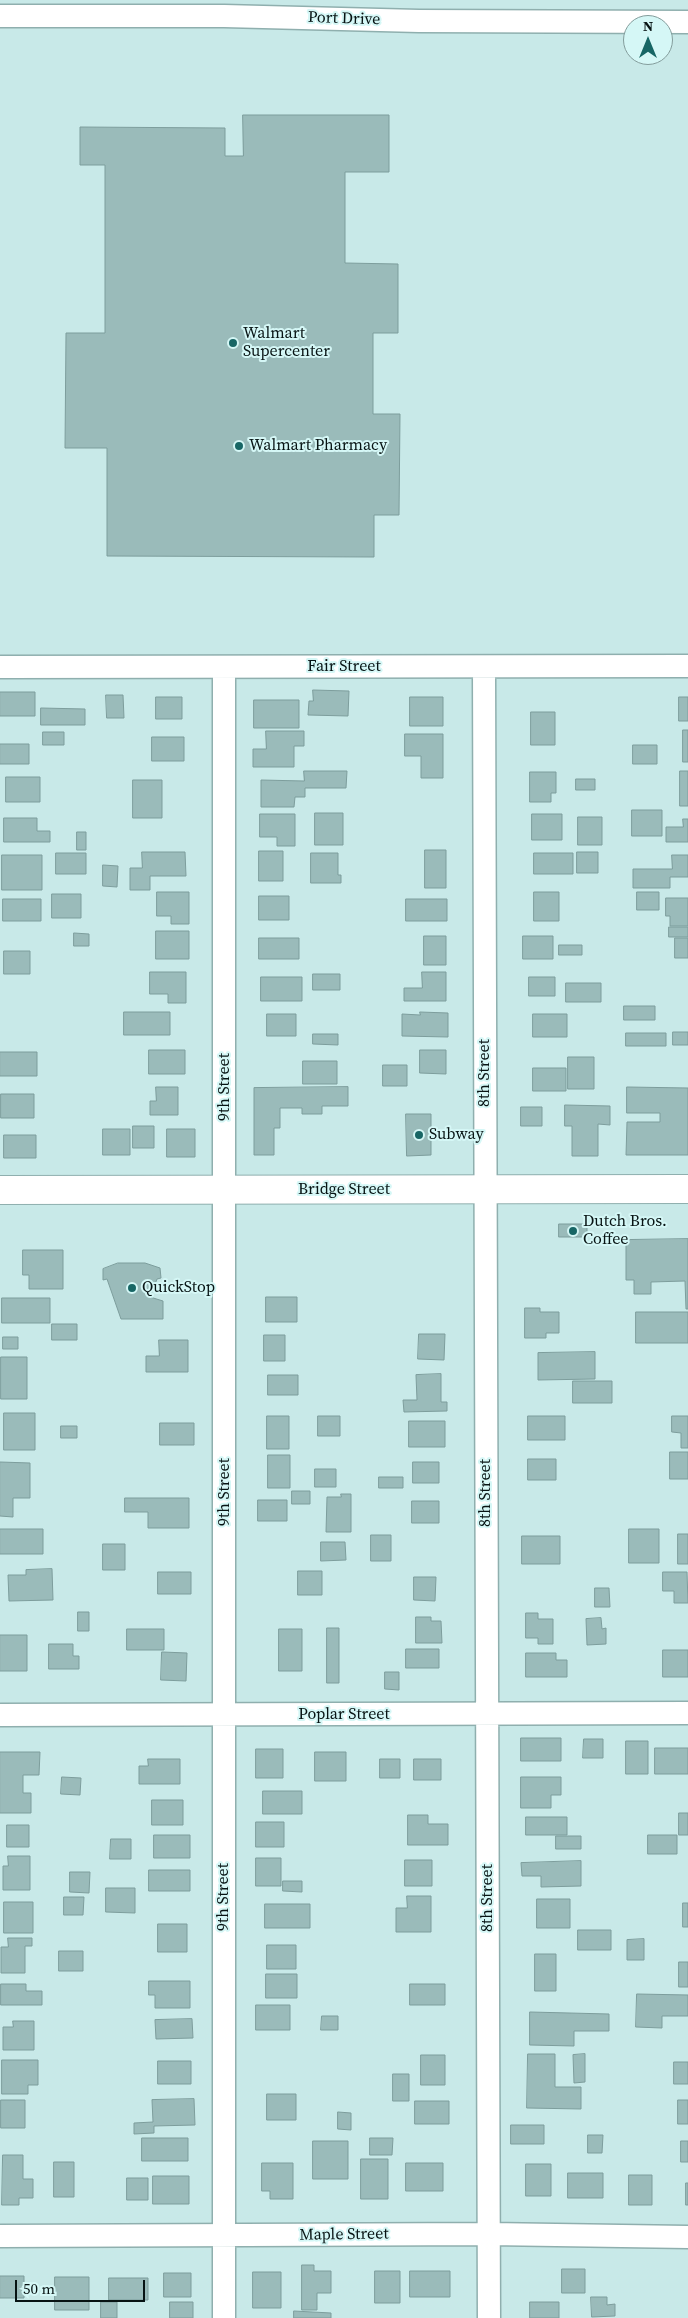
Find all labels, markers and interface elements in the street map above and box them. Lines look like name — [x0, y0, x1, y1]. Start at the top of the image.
street label: Port Drive — [307, 8, 381, 30]
north arrow — [623, 15, 673, 65]
text: N — [643, 16, 653, 36]
place label: Walmart Supercenter — [243, 324, 330, 362]
marker: Walmart Supercenter — [227, 337, 239, 349]
place label: Walmart Pharmacy — [249, 436, 387, 456]
marker: Walmart Pharmacy — [233, 440, 245, 452]
street label: Fair Street — [307, 657, 381, 677]
street label: 8th Street — [475, 1039, 495, 1107]
street label: 9th Street — [215, 1053, 235, 1121]
place label: Subway — [429, 1125, 484, 1145]
marker: Subway — [413, 1129, 425, 1141]
street label: Bridge Street — [298, 1180, 390, 1200]
place label: Dutch Bros. Coffee — [583, 1212, 667, 1250]
marker: Dutch Bros. Coffee — [567, 1225, 579, 1237]
place label: QuickStop — [142, 1278, 215, 1298]
marker: QuickStop — [126, 1282, 138, 1294]
street label: 9th Street — [215, 1458, 235, 1526]
street label: 8th Street — [476, 1459, 496, 1527]
street label: Poplar Street — [298, 1705, 390, 1725]
street label: 9th Street — [214, 1863, 234, 1931]
street label: 8th Street — [478, 1864, 498, 1932]
street label: Maple Street — [299, 2225, 389, 2245]
scale bar — [18, 2270, 148, 2302]
text: 50 m — [23, 2278, 55, 2299]

